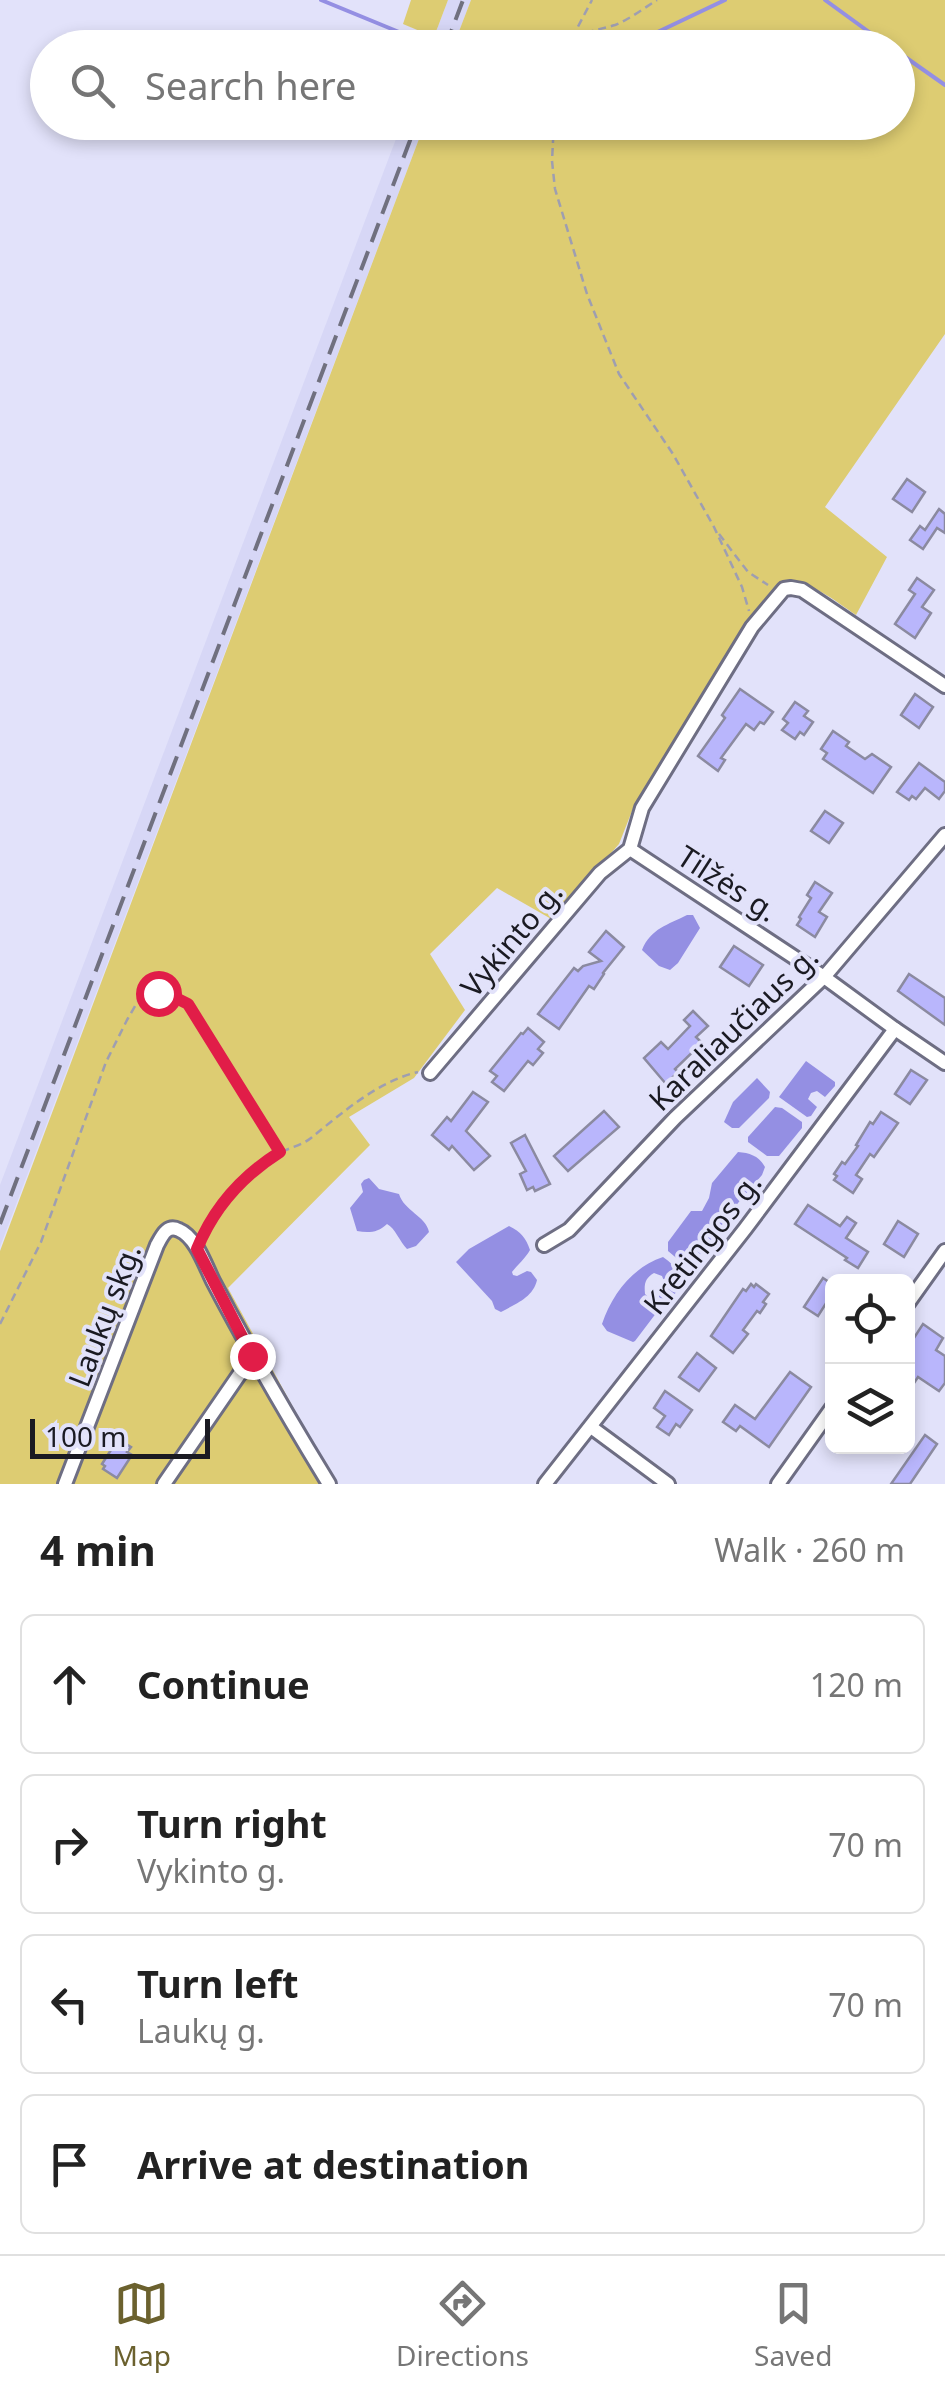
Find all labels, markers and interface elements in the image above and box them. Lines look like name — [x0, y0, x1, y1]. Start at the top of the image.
search box — [30, 30, 915, 140]
icon: search — [65, 58, 120, 113]
text: Search here — [145, 59, 356, 111]
street label: Tilžės g. — [670, 835, 786, 931]
street label: Vykinto g. — [451, 873, 571, 1005]
street label: Karaliaučiaus g. — [639, 936, 827, 1120]
route start — [136, 971, 182, 1017]
street label: Kretingos g. — [634, 1164, 770, 1322]
street label: Laukų skg. — [58, 1237, 150, 1393]
map controls — [825, 1274, 915, 1454]
button: locate — [825, 1274, 915, 1364]
route end — [230, 1334, 276, 1380]
button: layers — [825, 1364, 915, 1454]
scale bar — [30, 1414, 210, 1458]
text: 100 m — [45, 1417, 127, 1455]
text: 4 min — [40, 1521, 156, 1578]
text: Walk · 260 m — [714, 1528, 905, 1571]
icon: ahead — [42, 1657, 97, 1712]
text: Continue — [137, 1658, 310, 1710]
text: 120 m — [810, 1663, 903, 1706]
text: Turn right — [137, 1797, 327, 1849]
icon: right — [42, 1817, 97, 1872]
text: 70 m — [828, 1823, 903, 1866]
text: Vykinto g. — [137, 1849, 285, 1892]
text: Turn left — [137, 1957, 299, 2009]
icon: left — [42, 1977, 97, 2032]
text: 70 m — [828, 1983, 903, 2026]
text: Laukų g. — [137, 2009, 265, 2052]
icon: arrive — [42, 2137, 97, 2192]
text: Arrive at destination — [137, 2138, 529, 2190]
tab: Map — [113, 2276, 171, 2374]
tab: Directions — [396, 2276, 529, 2374]
tab: Saved — [754, 2276, 832, 2374]

